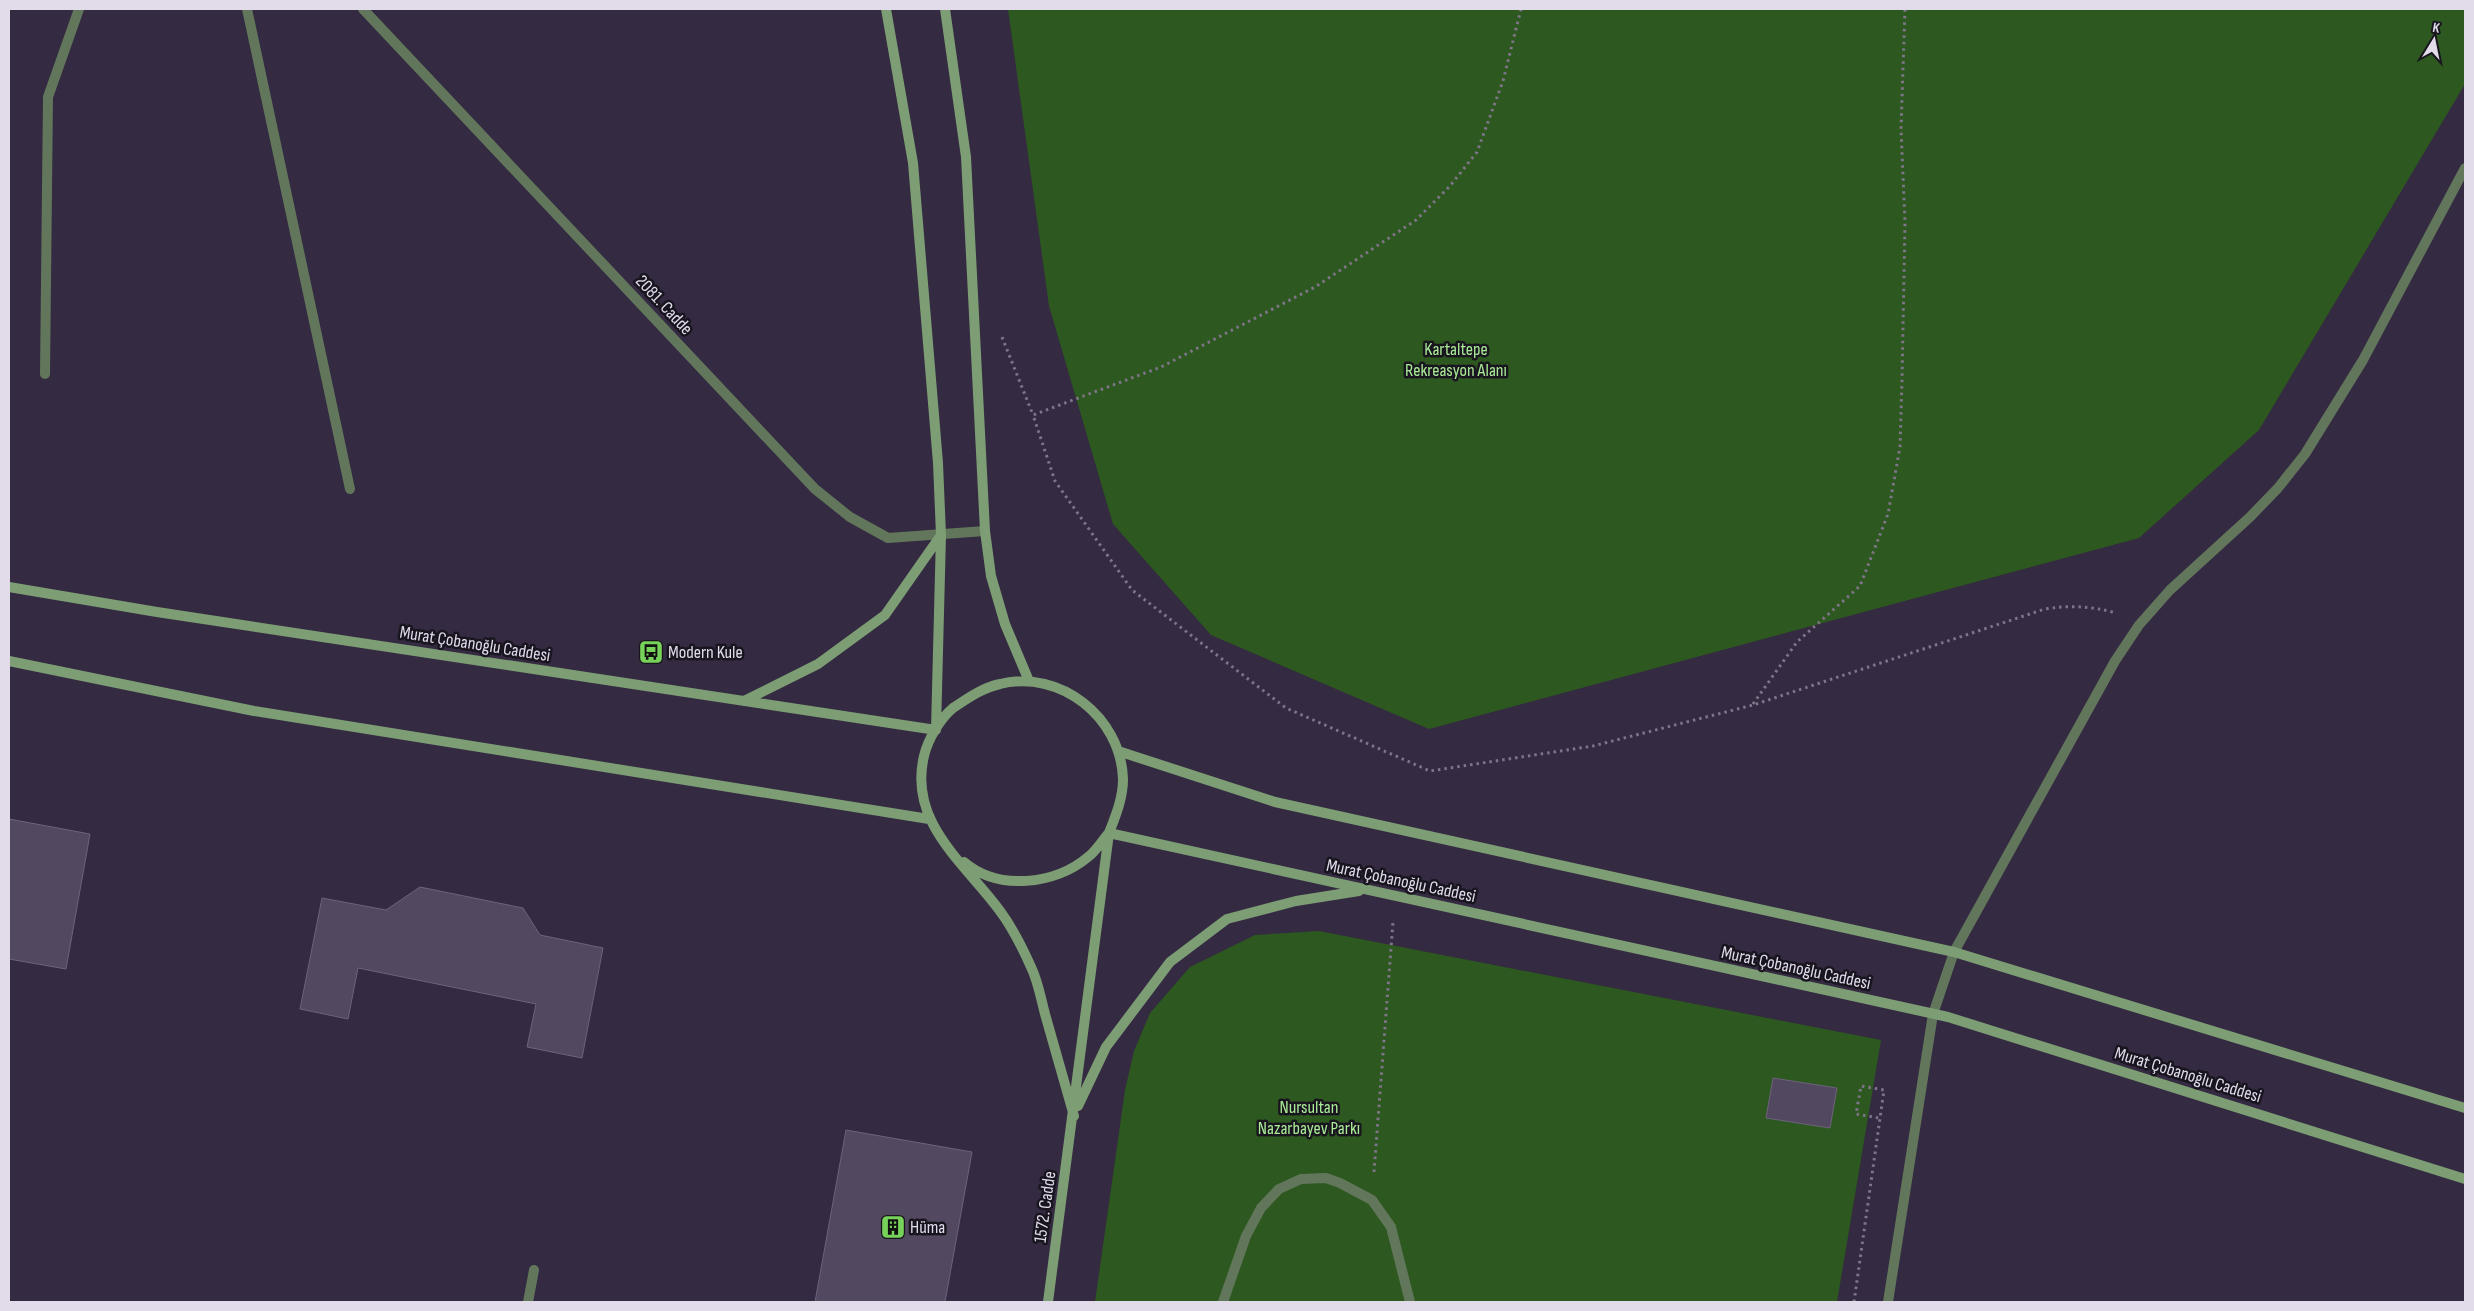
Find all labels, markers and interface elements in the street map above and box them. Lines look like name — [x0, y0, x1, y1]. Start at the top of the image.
north arrow — [2409, 15, 2459, 65]
text: K — [2431, 19, 2441, 37]
street label: 2081. Cadde — [631, 271, 697, 339]
park label: Kartaltepe Rekreasyon Alanı — [1405, 339, 1507, 381]
street label: Murat Çobanoğlu Caddesi — [398, 622, 552, 666]
bus stop icon: Modern Kule — [638, 639, 664, 665]
place label: Modern Kule — [668, 642, 743, 663]
street label: Murat Çobanoğlu Caddesi — [1324, 855, 1478, 907]
street label: Murat Çobanoğlu Caddesi — [1719, 942, 1873, 994]
street label: Murat Çobanoğlu Caddesi — [2112, 1043, 2264, 1107]
park label: Nursultan Nazarbayev Parkı — [1258, 1097, 1360, 1139]
street label: 1572. Cadde — [1030, 1170, 1060, 1244]
building icon: Hüma — [880, 1214, 906, 1240]
place label: Hüma — [910, 1217, 945, 1238]

